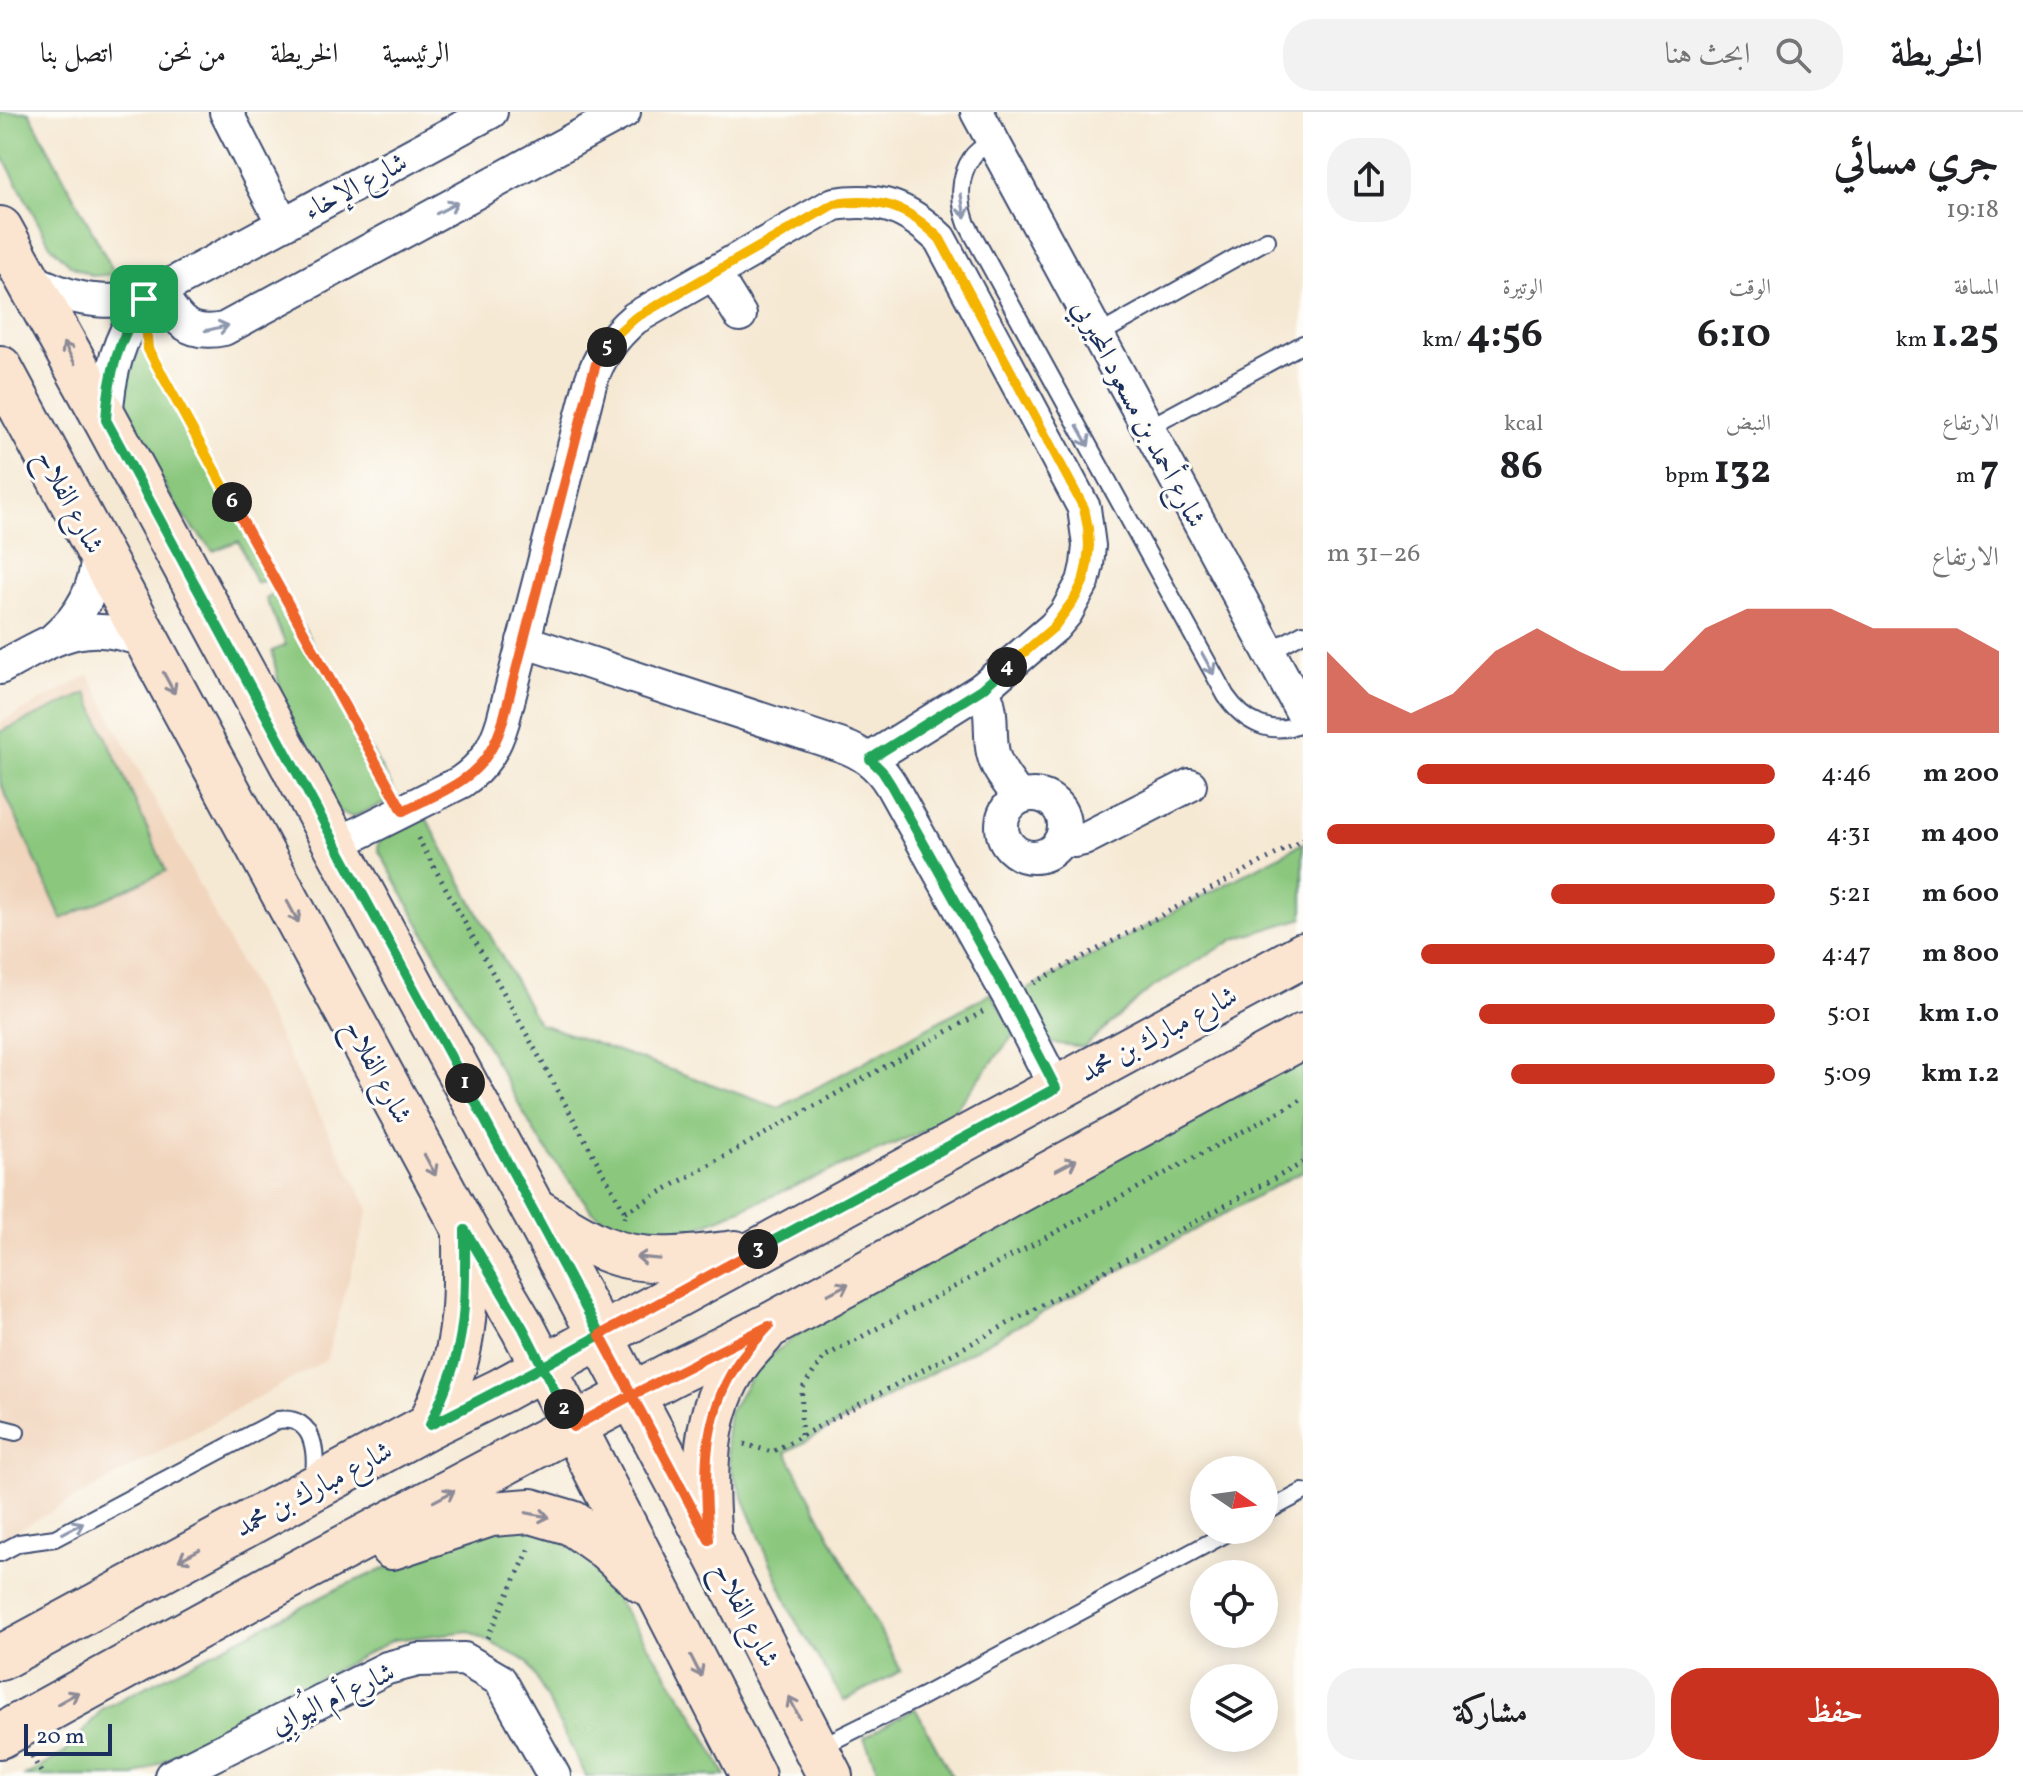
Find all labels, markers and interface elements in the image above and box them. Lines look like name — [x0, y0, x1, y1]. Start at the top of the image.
search box — [1283, 19, 1843, 91]
text: الخريطة — [1891, 29, 1983, 82]
icon: search — [1771, 33, 1815, 77]
text: ابحث هنا — [1665, 34, 1751, 76]
text: اتصل بنا — [40, 35, 113, 74]
text: من نحن — [157, 35, 226, 74]
text: الخريطة — [270, 35, 338, 74]
text: الرئيسية — [382, 35, 450, 74]
text: جري مسائي — [1833, 131, 1999, 192]
button: share — [1327, 138, 1411, 222]
street label: شارع الإخاء — [297, 144, 416, 233]
text: 19:18 — [1946, 192, 1999, 228]
one-way arrow — [957, 193, 972, 219]
one-way arrow — [435, 200, 458, 216]
pin — [110, 265, 178, 333]
text: الوتيرة — [1502, 273, 1543, 304]
text: الوقت — [1729, 273, 1771, 304]
text: المسافة — [1954, 273, 1999, 304]
icon: arrive — [122, 277, 166, 321]
street label: شارع أحمد بن مسعود المحيربي — [1059, 292, 1216, 536]
text: 4:56 — [1466, 308, 1543, 364]
text: 6:10 — [1697, 308, 1771, 364]
text: 1.25 — [1932, 308, 1999, 364]
one-way arrow — [204, 320, 230, 335]
text: /km — [1422, 325, 1466, 356]
text: km — [1896, 325, 1932, 356]
pin: 5 — [587, 327, 627, 367]
text: 5 — [602, 331, 612, 362]
one-way arrow — [61, 342, 77, 365]
text: kcal — [1504, 409, 1543, 440]
text: النبض — [1726, 409, 1771, 440]
text: الارتفاع — [1942, 409, 1999, 440]
one-way arrow — [1075, 424, 1091, 447]
text: 86 — [1499, 440, 1543, 496]
street label: شارع الفلاح — [21, 443, 113, 563]
text: 132 — [1714, 444, 1771, 500]
text: 7 — [1980, 444, 1999, 500]
text: bpm — [1665, 461, 1714, 492]
text: m — [1956, 461, 1980, 492]
pin: 6 — [212, 482, 252, 522]
text: 6 — [226, 486, 238, 517]
text: 26–31 m — [1327, 536, 1421, 572]
text: الارتفاع — [1932, 540, 1999, 576]
pin: 4 — [987, 647, 1027, 687]
text: 4 — [1000, 651, 1014, 682]
one-way arrow — [1200, 652, 1216, 675]
one-way arrow — [162, 671, 177, 695]
text: 4:46 — [1821, 756, 1871, 792]
text: 200 m — [1923, 756, 1999, 792]
text: 4:31 — [1826, 816, 1871, 852]
text: 400 m — [1921, 816, 1999, 852]
text: 5:21 — [1828, 876, 1871, 912]
text: 600 m — [1922, 876, 1999, 912]
one-way arrow — [285, 900, 301, 923]
text: 4:47 — [1821, 936, 1871, 972]
text: 800 m — [1922, 936, 1999, 972]
street label: شارع مبارك بن محمد — [1073, 977, 1246, 1095]
text: 5:01 — [1827, 996, 1871, 1032]
text: 1.0 km — [1919, 996, 1999, 1032]
street label: شارع الفلاح — [329, 1013, 421, 1133]
text: 5:09 — [1823, 1056, 1871, 1092]
text: 1.2 km — [1922, 1056, 1999, 1092]
pin: 1 — [445, 1063, 485, 1103]
text: 1 — [461, 1067, 469, 1098]
one-way arrow — [422, 1153, 438, 1176]
one-way arrow — [1054, 1156, 1077, 1172]
pin: 3 — [738, 1229, 778, 1269]
text: 3 — [752, 1233, 764, 1264]
one-way arrow — [635, 1250, 662, 1265]
one-way arrow — [825, 1280, 849, 1296]
pin: 2 — [544, 1389, 584, 1429]
text: 2 — [558, 1393, 570, 1424]
street label: شارع مبارك بن محمد — [228, 1432, 401, 1550]
north arrow — [1190, 1456, 1278, 1544]
map controls — [1190, 1456, 1278, 1752]
one-way arrow — [432, 1487, 455, 1503]
one-way arrow — [525, 1508, 551, 1523]
one-way arrow — [60, 1520, 84, 1536]
one-way arrow — [178, 1548, 201, 1564]
street label: شارع الفلاح — [698, 1556, 788, 1676]
button: locate — [1190, 1560, 1278, 1648]
street label: شارع أم اليُوابِي — [262, 1648, 403, 1749]
one-way arrow — [688, 1653, 704, 1677]
button: layers — [1190, 1664, 1278, 1752]
button: مشاركة — [1327, 1668, 1655, 1760]
button: حفظ — [1671, 1668, 1999, 1760]
one-way arrow — [56, 1690, 80, 1706]
one-way arrow — [786, 1695, 801, 1719]
scale bar — [24, 1720, 112, 1756]
text: 20 m — [36, 1722, 85, 1753]

